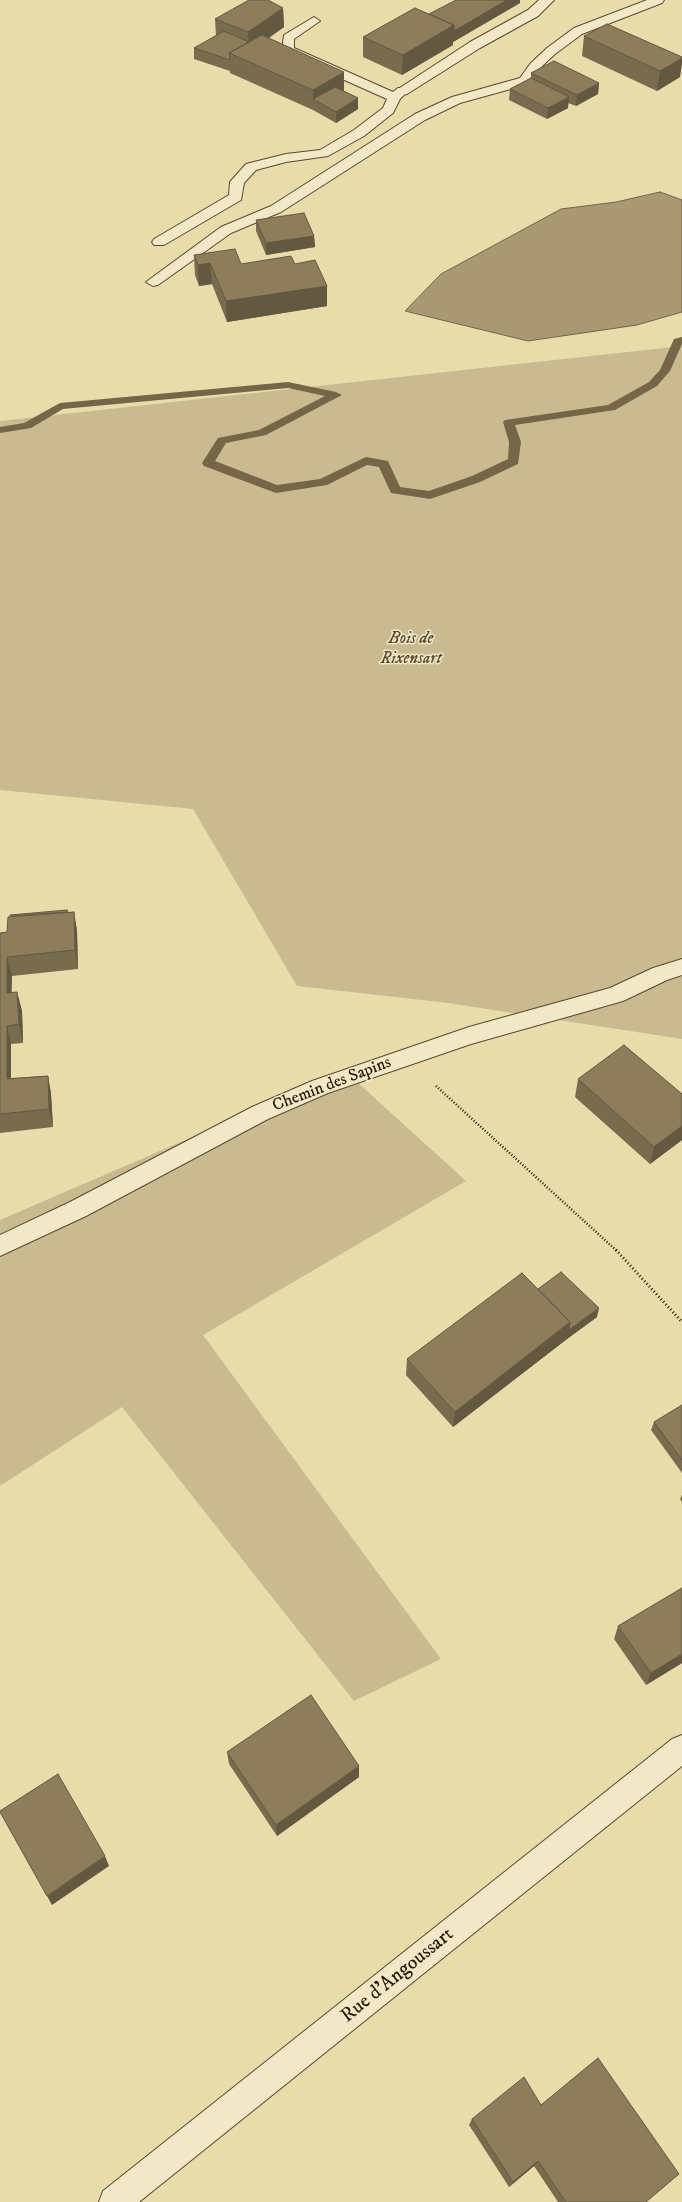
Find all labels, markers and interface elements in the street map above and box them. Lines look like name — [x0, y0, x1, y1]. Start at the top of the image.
park label: Bois de Rixensart — [380, 629, 442, 669]
street label: Chemin des Sapins — [270, 1053, 394, 1117]
street label: Rue d'Angoussart — [337, 1923, 459, 2029]

